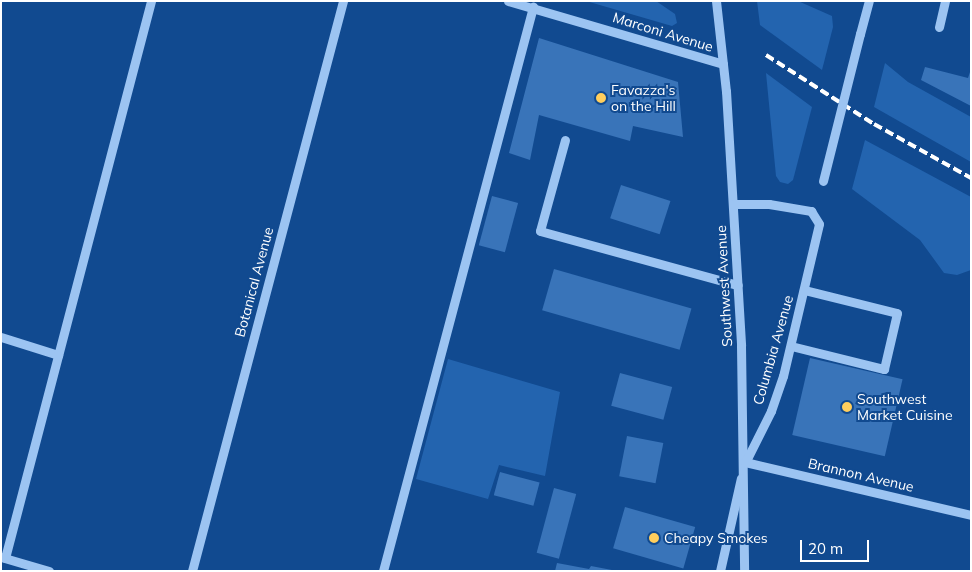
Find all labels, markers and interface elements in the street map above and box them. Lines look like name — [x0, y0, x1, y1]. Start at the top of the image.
street label: Marconi Avenue — [611, 9, 715, 55]
place label: Favazza's on the Hill — [611, 82, 676, 114]
marker: Favazza's on the Hill — [595, 92, 607, 104]
street label: Botanical Avenue — [231, 225, 277, 339]
street label: Southwest Avenue — [712, 225, 736, 347]
street label: Columbia Avenue — [749, 293, 797, 407]
place label: Southwest Market Cuisine — [857, 391, 953, 424]
marker: Southwest Market Cuisine — [841, 401, 853, 413]
street label: Brannon Avenue — [807, 455, 915, 495]
place label: Cheapy Smokes — [664, 530, 768, 546]
scale bar — [802, 530, 871, 562]
marker: Cheapy Smokes — [648, 532, 660, 544]
text: 20 m — [808, 539, 843, 558]

